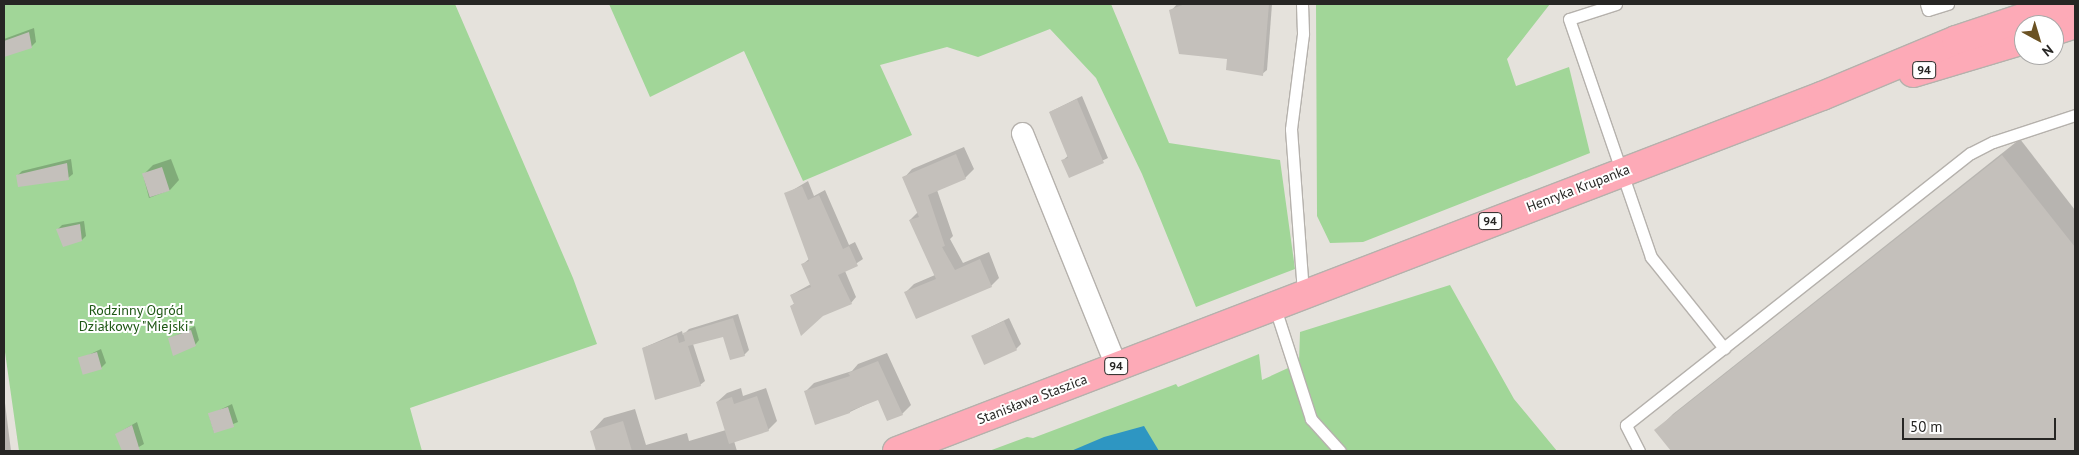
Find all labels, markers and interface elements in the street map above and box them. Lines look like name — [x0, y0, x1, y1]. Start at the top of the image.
north arrow — [2014, 15, 2064, 65]
text: N — [2039, 41, 2057, 61]
road number: 94 — [1912, 60, 1936, 80]
street label: Henryka Krupanka — [1524, 161, 1632, 215]
road number: 94 — [1478, 212, 1502, 230]
park label: Rodzinny Ogród Działkowy "Miejski" — [78, 302, 194, 334]
road number: 94 — [1104, 356, 1128, 376]
street label: Stanisława Staszica — [975, 370, 1089, 428]
scale bar — [1904, 408, 2058, 440]
text: 50 m — [1910, 417, 1943, 436]

